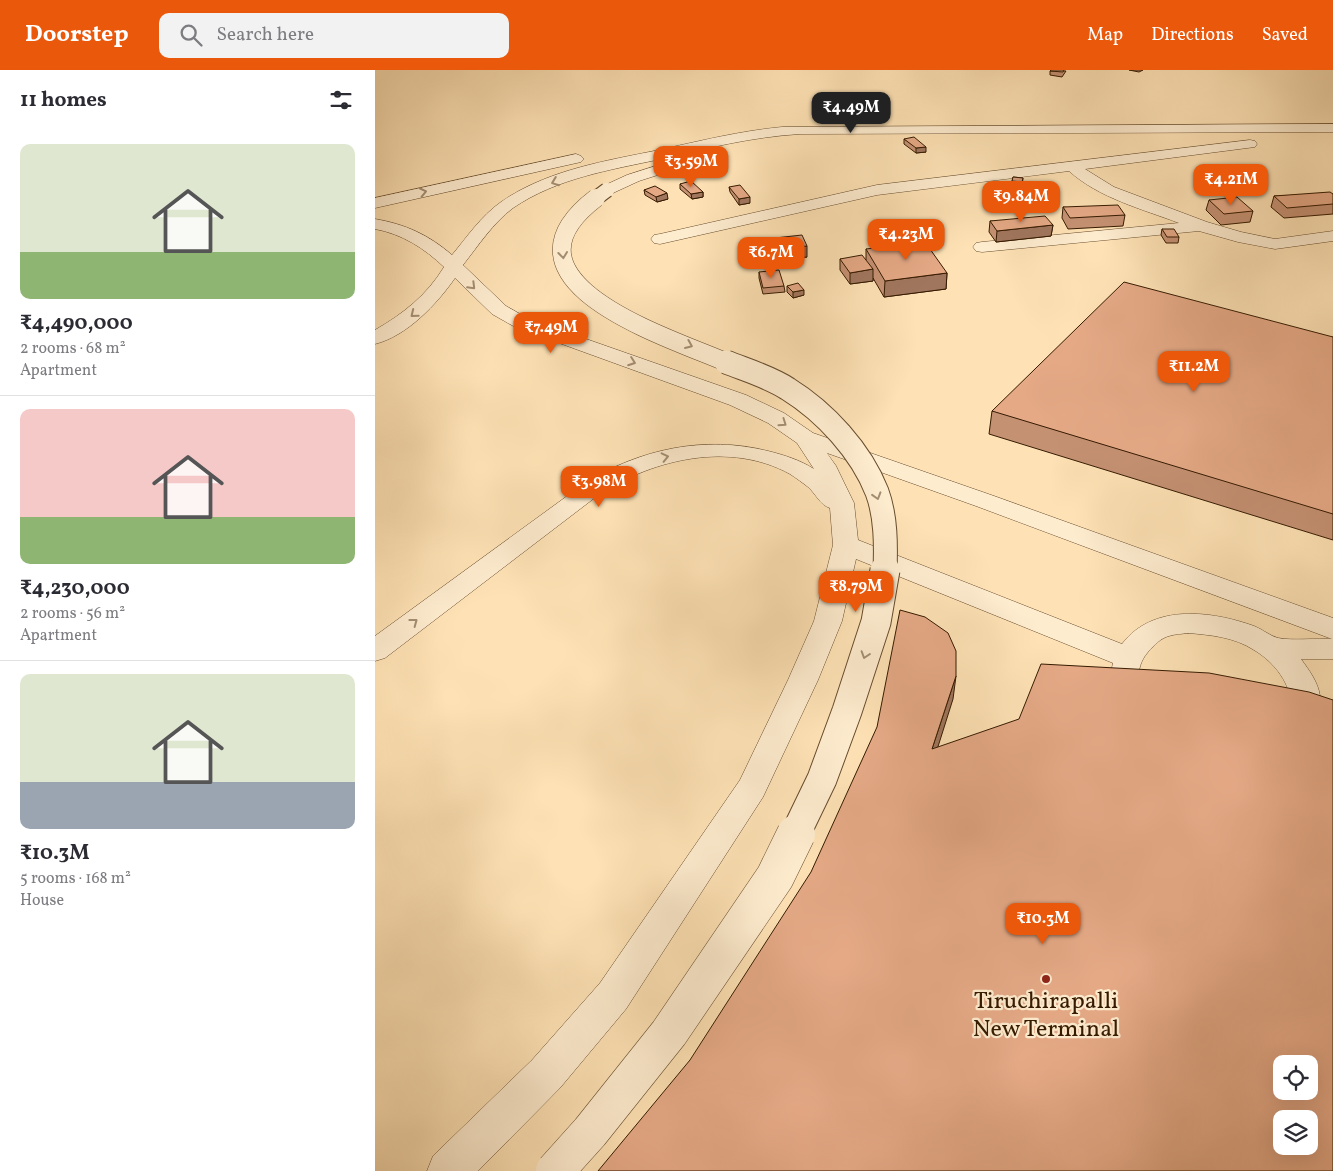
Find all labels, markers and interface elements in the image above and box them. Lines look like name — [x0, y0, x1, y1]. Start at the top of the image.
search box — [159, 13, 509, 58]
text: Doorstep — [25, 18, 129, 52]
icon: search — [177, 21, 205, 49]
text: Search here — [217, 22, 314, 48]
text: Map — [1087, 23, 1123, 48]
text: Directions — [1151, 23, 1234, 48]
text: Saved — [1262, 23, 1308, 48]
text: 11 homes — [20, 86, 107, 115]
icon: filters — [327, 86, 355, 114]
pin: ₹4.49M — [810, 92, 892, 134]
text: ₹4.49M — [823, 97, 879, 119]
pin: ₹3.59M — [650, 146, 732, 188]
text: ₹3.59M — [664, 151, 718, 173]
pin: ₹4.21M — [1190, 164, 1272, 206]
text: ₹4.21M — [1204, 169, 1258, 191]
icon: home — [143, 176, 233, 266]
one-way arrow — [552, 176, 560, 186]
pin: ₹9.84M — [980, 180, 1062, 223]
text: ₹9.84M — [993, 186, 1049, 208]
one-way arrow — [418, 187, 427, 198]
pin: ₹4.23M — [865, 218, 947, 261]
text: ₹4.23M — [879, 224, 933, 246]
pin: ₹6.7M — [736, 236, 806, 279]
text: ₹6.7M — [749, 242, 793, 264]
one-way arrow — [557, 251, 568, 259]
one-way arrow — [466, 280, 475, 289]
one-way arrow — [410, 308, 419, 317]
text: ₹4,490,000 — [20, 309, 133, 338]
pin: ₹7.49M — [510, 312, 592, 354]
text: ₹7.49M — [524, 317, 578, 339]
text: 2 rooms · 68 m² — [20, 338, 126, 360]
one-way arrow — [684, 338, 693, 349]
pin: ₹11.2M — [1153, 350, 1235, 393]
one-way arrow — [627, 356, 636, 366]
text: ₹11.2M — [1169, 356, 1219, 378]
text: Apartment — [20, 360, 97, 382]
one-way arrow — [777, 417, 786, 426]
icon: home — [143, 442, 233, 532]
one-way arrow — [660, 452, 669, 463]
pin: ₹3.98M — [558, 466, 640, 508]
text: ₹3.98M — [572, 471, 626, 493]
one-way arrow — [872, 491, 882, 500]
pin: ₹8.79M — [815, 570, 897, 613]
text: ₹4,230,000 — [20, 574, 130, 603]
text: ₹8.79M — [829, 576, 883, 598]
text: 2 rooms · 56 m² — [20, 603, 125, 625]
one-way arrow — [408, 619, 418, 628]
text: Apartment — [20, 625, 97, 647]
one-way arrow — [861, 650, 871, 659]
icon: home — [143, 707, 233, 797]
text: ₹10.3M — [20, 839, 90, 868]
text: 5 rooms · 168 m² — [20, 868, 131, 890]
text: House — [20, 890, 64, 912]
pin: ₹10.3M — [1002, 902, 1084, 945]
text: ₹10.3M — [1016, 908, 1070, 930]
marker: Tiruchirapalli New Terminal — [1040, 973, 1052, 985]
place label: Tiruchirapalli New Terminal — [973, 985, 1119, 1047]
map controls — [1273, 1055, 1318, 1155]
button: locate — [1273, 1055, 1318, 1100]
button: layers — [1273, 1110, 1318, 1155]

